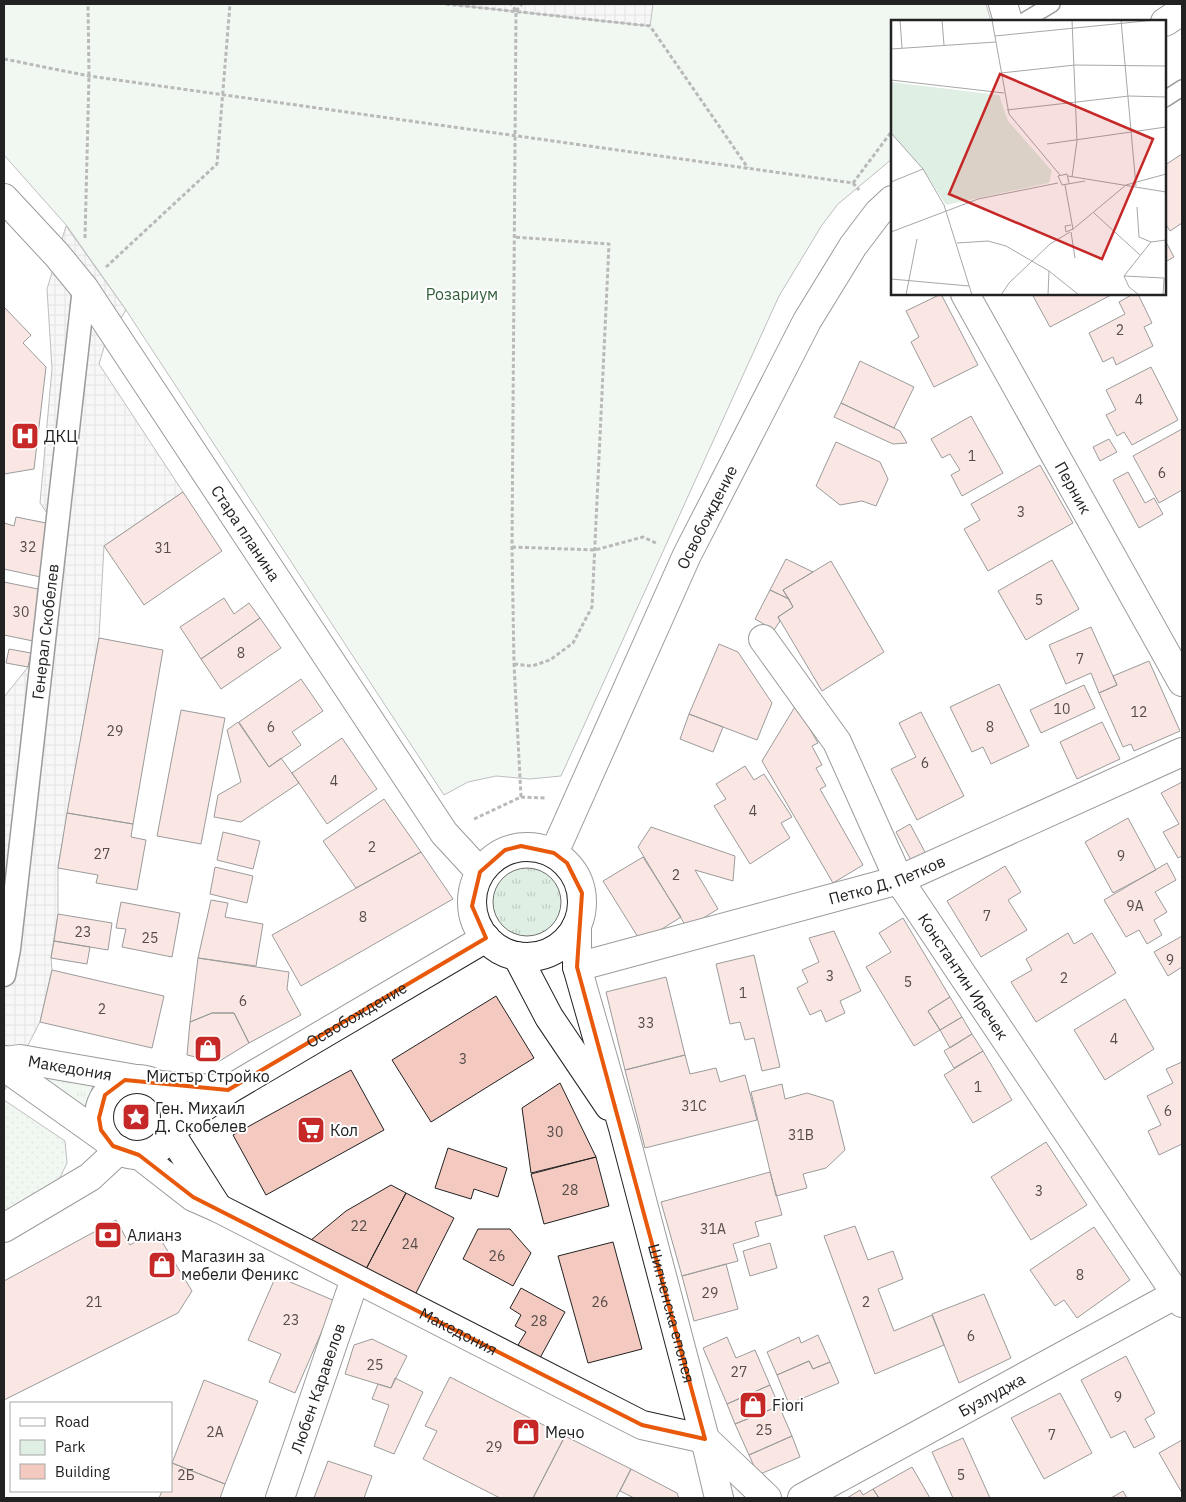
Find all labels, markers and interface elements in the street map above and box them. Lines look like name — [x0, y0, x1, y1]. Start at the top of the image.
inset map — [891, 20, 1166, 295]
park label: Розариум — [426, 284, 498, 304]
house number: 2 — [1116, 321, 1124, 339]
house number: 4 — [1135, 391, 1143, 409]
hospital icon: ДКЦ — [10, 421, 40, 451]
place label: ДКЦ — [44, 426, 78, 446]
house number: 1 — [968, 447, 976, 465]
street label: Перник — [1051, 458, 1096, 518]
street label: Освобождение — [672, 462, 741, 572]
house number: 6 — [1158, 464, 1166, 482]
street label: Стара планина — [207, 481, 285, 585]
house number: 3 — [1017, 503, 1025, 521]
house number: 32 — [20, 538, 36, 556]
house number: 31 — [155, 539, 171, 557]
street label: Генерал Скобелев — [27, 563, 63, 700]
house number: 5 — [1035, 591, 1043, 609]
house number: 30 — [13, 603, 29, 621]
house number: 8 — [237, 644, 245, 662]
house number: 7 — [1076, 650, 1084, 668]
house number: 10 — [1054, 700, 1070, 718]
house number: 12 — [1131, 703, 1147, 721]
house number: 6 — [267, 718, 275, 736]
house number: 8 — [986, 718, 994, 736]
house number: 29 — [107, 722, 123, 740]
house number: 6 — [921, 754, 929, 772]
house number: 4 — [330, 772, 338, 790]
house number: 4 — [749, 802, 757, 820]
house number: 2 — [368, 838, 376, 856]
house number: 27 — [94, 845, 110, 863]
house number: 9 — [1117, 847, 1125, 865]
street label: Петко Д. Петков — [826, 850, 948, 909]
house number: 2 — [672, 866, 680, 884]
house number: 9A — [1126, 897, 1144, 915]
house number: 7 — [983, 907, 991, 925]
house number: 8 — [359, 908, 367, 926]
street label: Константин Иречек — [914, 909, 1013, 1043]
house number: 23 — [75, 923, 91, 941]
house number: 25 — [142, 929, 158, 947]
house number: 9 — [1166, 951, 1174, 969]
house number: 3 — [826, 967, 834, 985]
house number: 2 — [1060, 969, 1068, 987]
house number: 5 — [904, 973, 912, 991]
street label: Освобождение — [302, 977, 411, 1052]
house number: 1 — [739, 984, 747, 1002]
house number: 6 — [239, 992, 247, 1010]
house number: 2 — [98, 1000, 106, 1018]
house number: 33 — [638, 1014, 654, 1032]
house number: 4 — [1110, 1030, 1118, 1048]
shop icon: Мистър Стройко — [193, 1034, 223, 1064]
house number: 3 — [459, 1050, 467, 1068]
street label: Македония — [27, 1051, 114, 1085]
place label: Мистър Стройко — [146, 1066, 270, 1086]
house number: 1 — [974, 1078, 982, 1096]
house number: 31C — [681, 1097, 707, 1115]
place label: Ген. Михаил Д. Скобелев — [155, 1098, 247, 1136]
place icon: Ген. Михаил Д. Скобелев — [121, 1102, 151, 1132]
house number: 6 — [1164, 1102, 1172, 1120]
supermarket icon: Кол — [296, 1115, 326, 1145]
place label: Кол — [330, 1120, 358, 1140]
house number: 30 — [547, 1123, 563, 1141]
house number: 31B — [788, 1126, 814, 1144]
house number: 28 — [562, 1181, 578, 1199]
house number: 3 — [1035, 1182, 1043, 1200]
house number: 22 — [351, 1217, 367, 1235]
bank icon: Алианз — [93, 1220, 123, 1250]
house number: 31A — [700, 1220, 726, 1238]
place label: Алианз — [127, 1225, 182, 1245]
house number: 24 — [402, 1235, 418, 1253]
street label: Шипченска епопея — [644, 1241, 700, 1385]
place label: Магазин за мебели Феникс — [181, 1246, 299, 1284]
house number: 26 — [489, 1247, 505, 1265]
shop icon: Магазин за мебели Феникс — [147, 1250, 177, 1280]
house number: 8 — [1076, 1266, 1084, 1284]
house number: 29 — [702, 1284, 718, 1302]
house number: 21 — [86, 1293, 102, 1311]
house number: 26 — [592, 1293, 608, 1311]
house number: 2 — [862, 1293, 870, 1311]
street label: Македония — [416, 1303, 501, 1359]
house number: 23 — [283, 1311, 299, 1329]
house number: 28 — [531, 1312, 547, 1330]
street label: Любен Каравелов — [286, 1321, 349, 1456]
house number: 6 — [967, 1327, 975, 1345]
house number: 25 — [367, 1356, 383, 1374]
house number: 27 — [731, 1363, 747, 1381]
street label: Бузлуджа — [955, 1368, 1029, 1421]
house number: 9 — [1114, 1388, 1122, 1406]
shop icon: Fiori — [738, 1390, 768, 1420]
place label: Fiori — [772, 1395, 804, 1415]
legend — [10, 1402, 172, 1492]
text: Road — [55, 1412, 90, 1431]
shop icon: Мечо — [511, 1417, 541, 1447]
house number: 25 — [756, 1421, 772, 1439]
place label: Мечо — [545, 1422, 584, 1442]
house number: 2А — [206, 1423, 224, 1441]
house number: 7 — [1048, 1426, 1056, 1444]
text: Park — [55, 1437, 85, 1456]
house number: 29 — [486, 1438, 502, 1456]
text: Building — [55, 1462, 110, 1481]
house number: 2Б — [177, 1466, 195, 1484]
house number: 5 — [957, 1466, 965, 1484]

